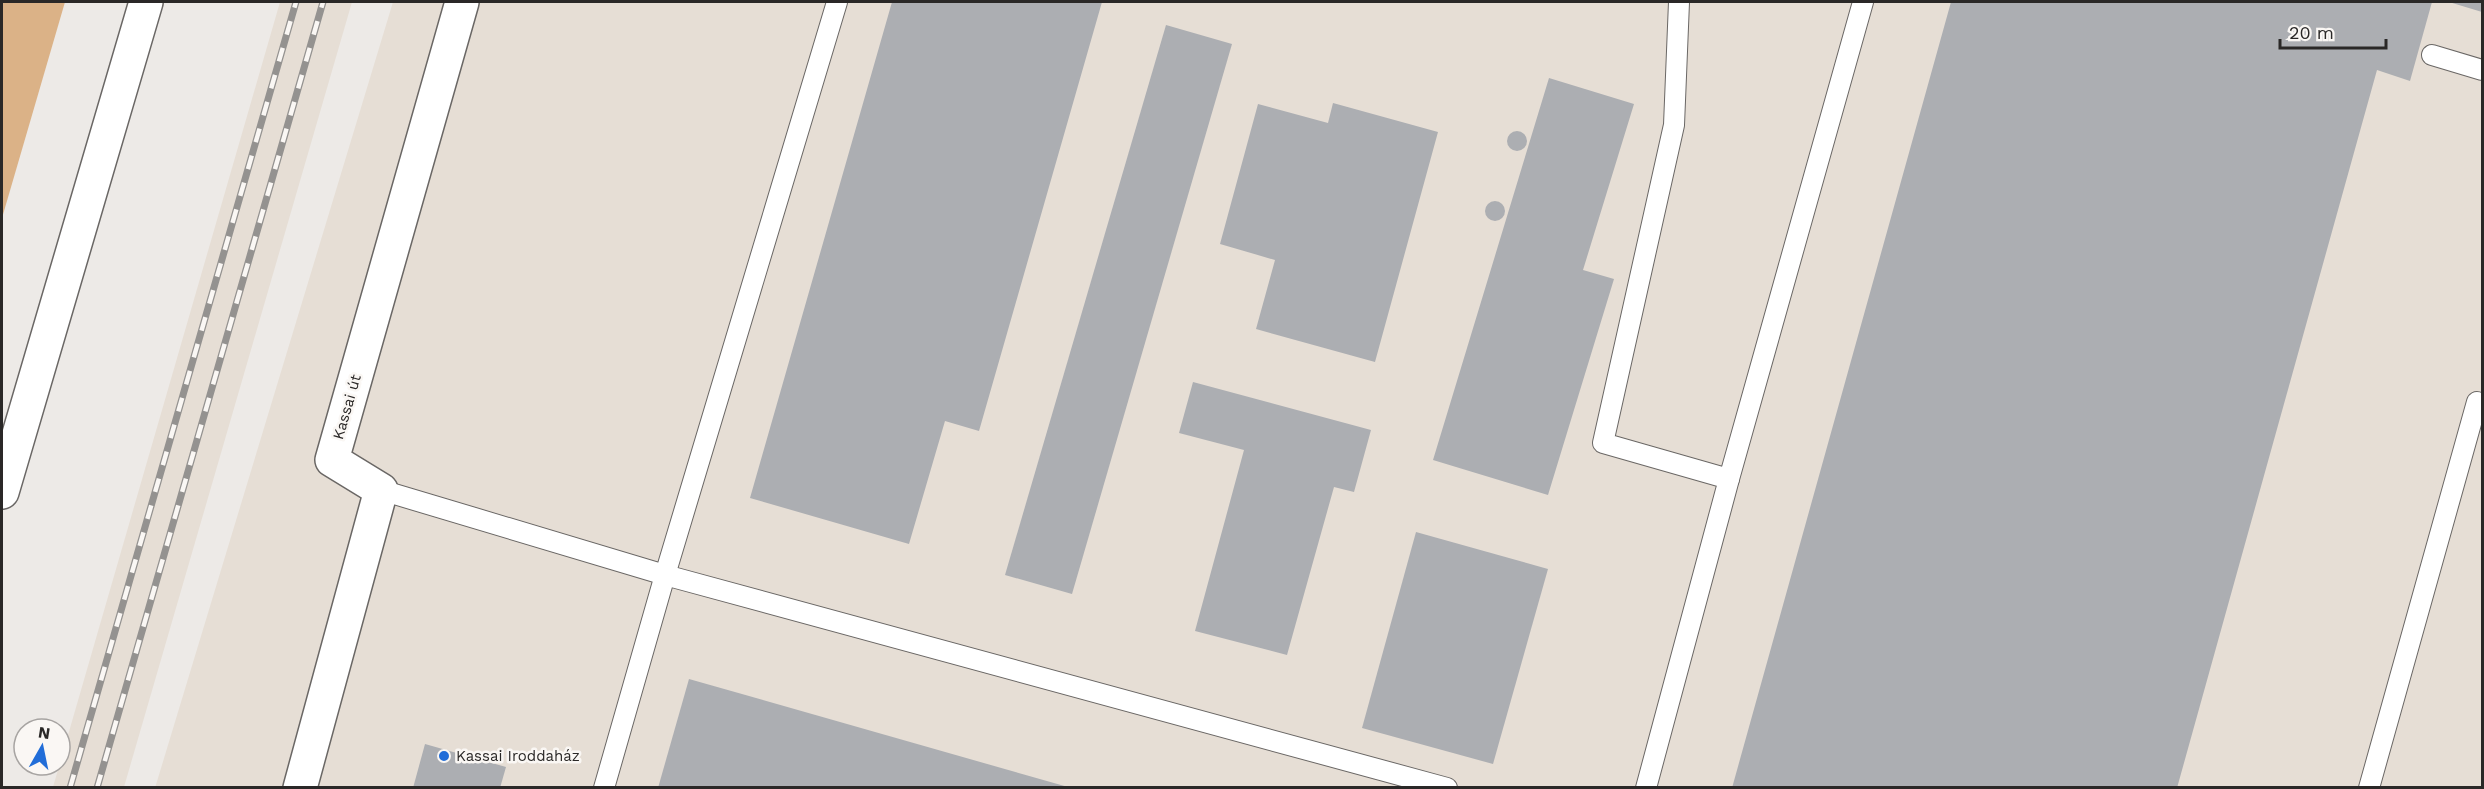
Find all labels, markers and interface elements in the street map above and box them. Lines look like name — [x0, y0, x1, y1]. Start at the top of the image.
scale bar — [2280, 12, 2386, 50]
text: 20 m — [2289, 22, 2334, 43]
street label: Kassai út — [329, 372, 365, 442]
north arrow — [12, 717, 72, 777]
text: N — [37, 722, 52, 743]
place label: Kassai Iroddaház — [456, 747, 580, 765]
marker: Kassai Iroddaház — [437, 749, 451, 763]

